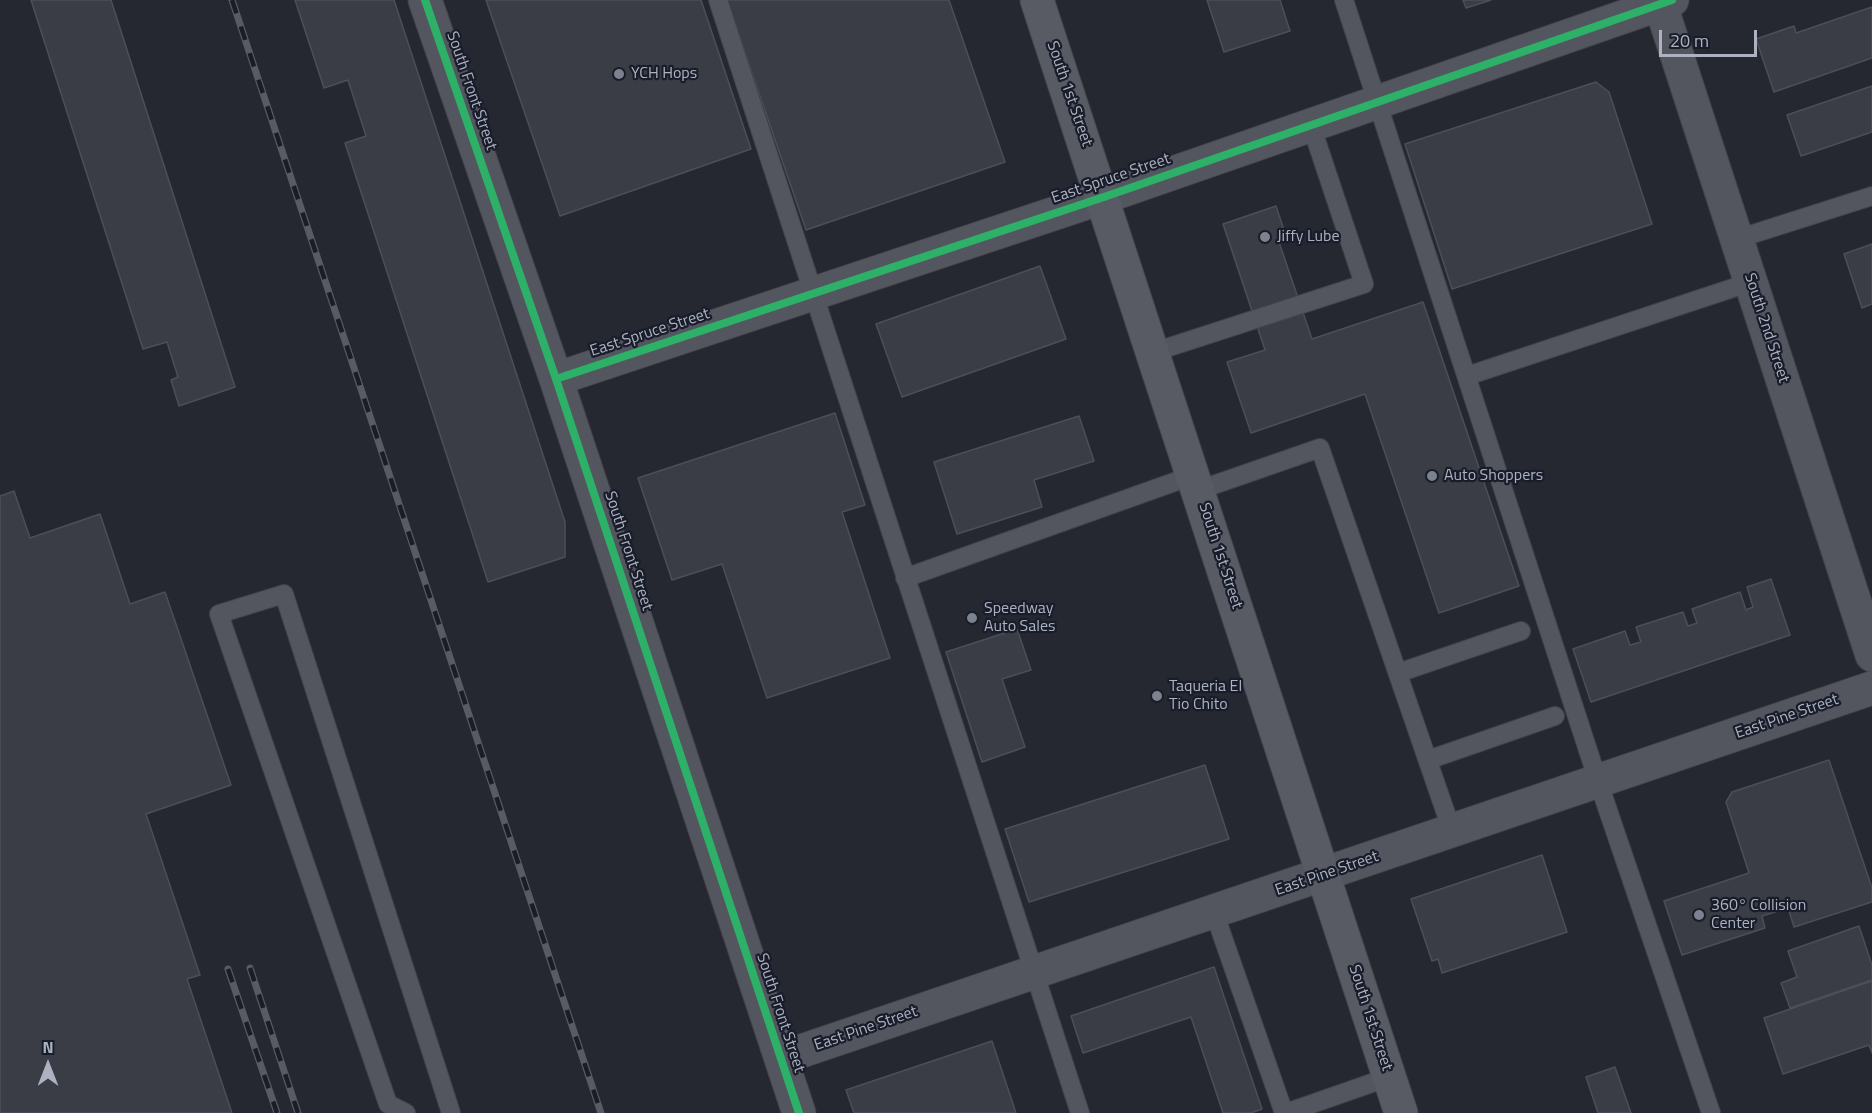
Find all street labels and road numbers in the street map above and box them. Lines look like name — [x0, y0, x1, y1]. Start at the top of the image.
street label: South Front Street — [442, 29, 500, 153]
street label: South 1st Street — [1042, 39, 1096, 149]
street label: East Spruce Street — [1049, 150, 1173, 208]
street label: South 2nd Street — [1739, 271, 1793, 385]
street label: East Spruce Street — [588, 305, 712, 361]
street label: South Front Street — [600, 489, 656, 613]
street label: South 1st Street — [1194, 501, 1246, 611]
street label: East Pine Street — [1733, 690, 1841, 744]
street label: East Pine Street — [1273, 847, 1381, 901]
street label: South Front Street — [752, 951, 808, 1075]
street label: South 1st Street — [1344, 963, 1396, 1073]
street label: East Pine Street — [812, 1002, 920, 1056]

